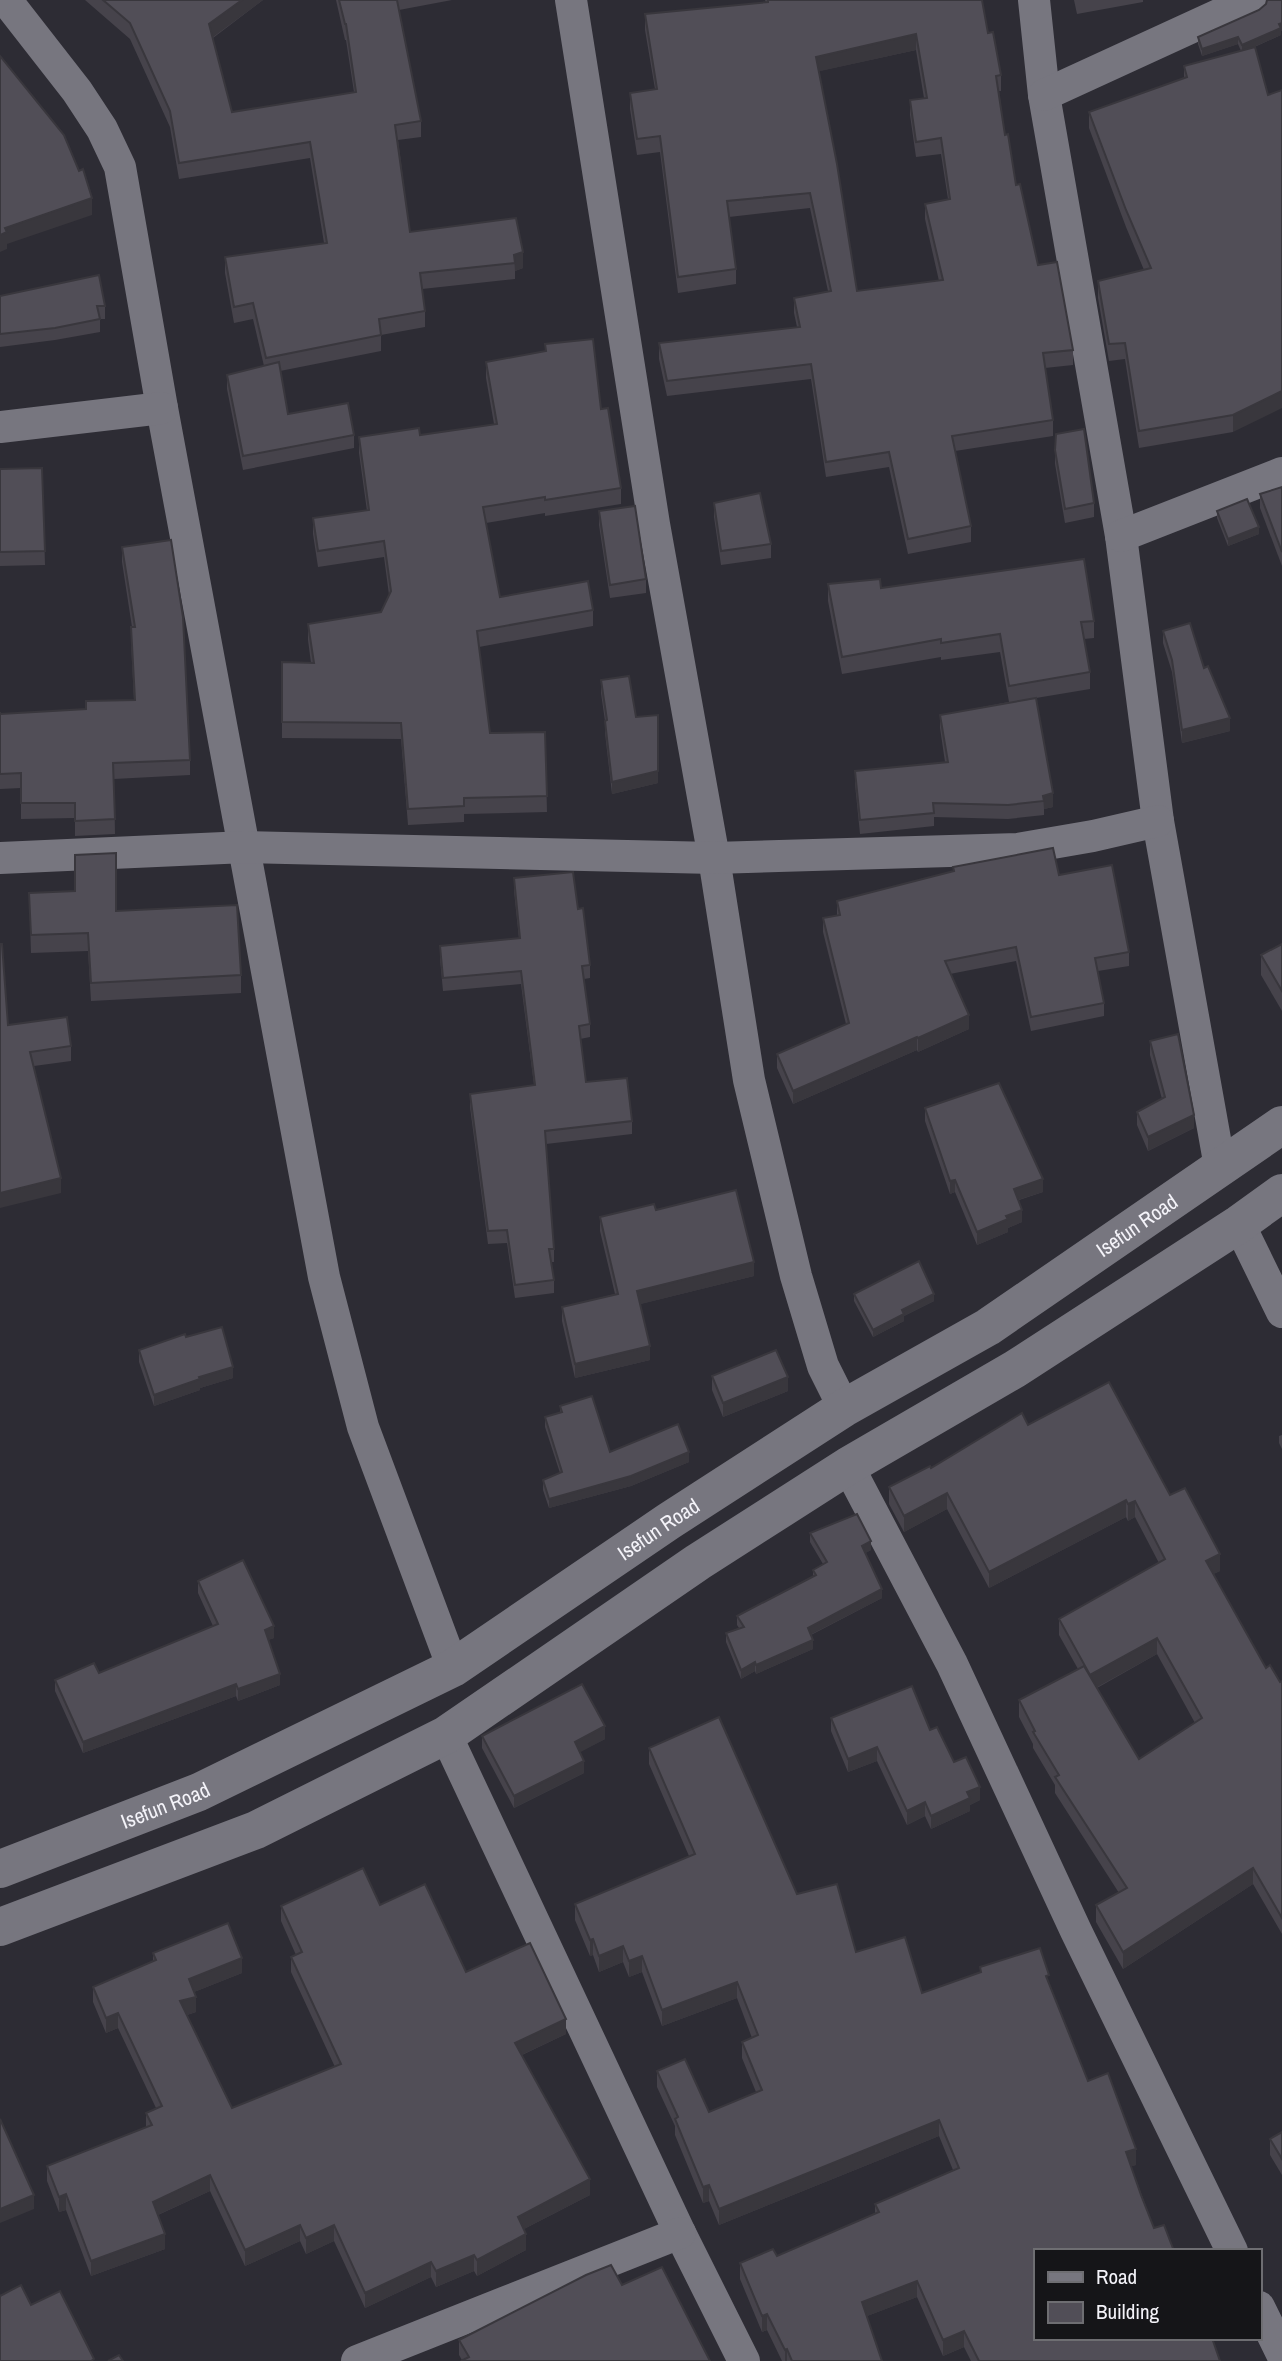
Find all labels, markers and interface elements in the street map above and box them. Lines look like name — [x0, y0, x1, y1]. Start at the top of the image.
street label: Isefun Road — [1090, 1187, 1183, 1263]
street label: Isefun Road — [611, 1491, 705, 1567]
street label: Isefun Road — [117, 1775, 214, 1835]
legend — [1034, 2249, 1261, 2340]
text: Road — [1096, 2262, 1137, 2291]
text: Building — [1096, 2297, 1160, 2326]

